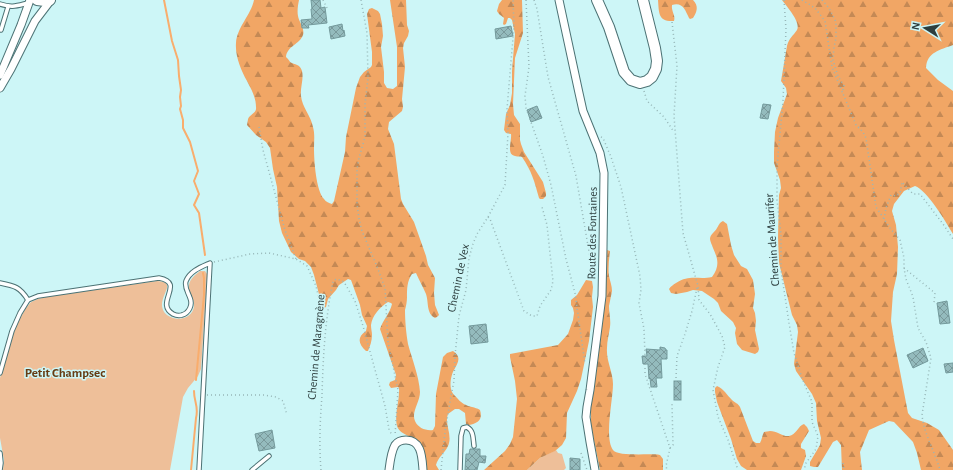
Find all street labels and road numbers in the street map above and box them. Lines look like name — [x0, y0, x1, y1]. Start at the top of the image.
street label: Route des Fontaines — [585, 187, 599, 279]
street label: Chemin de Maurifer — [763, 193, 781, 287]
street label: Chemin de Vex — [445, 243, 471, 313]
street label: Chemin de Maragnène — [305, 294, 327, 400]

